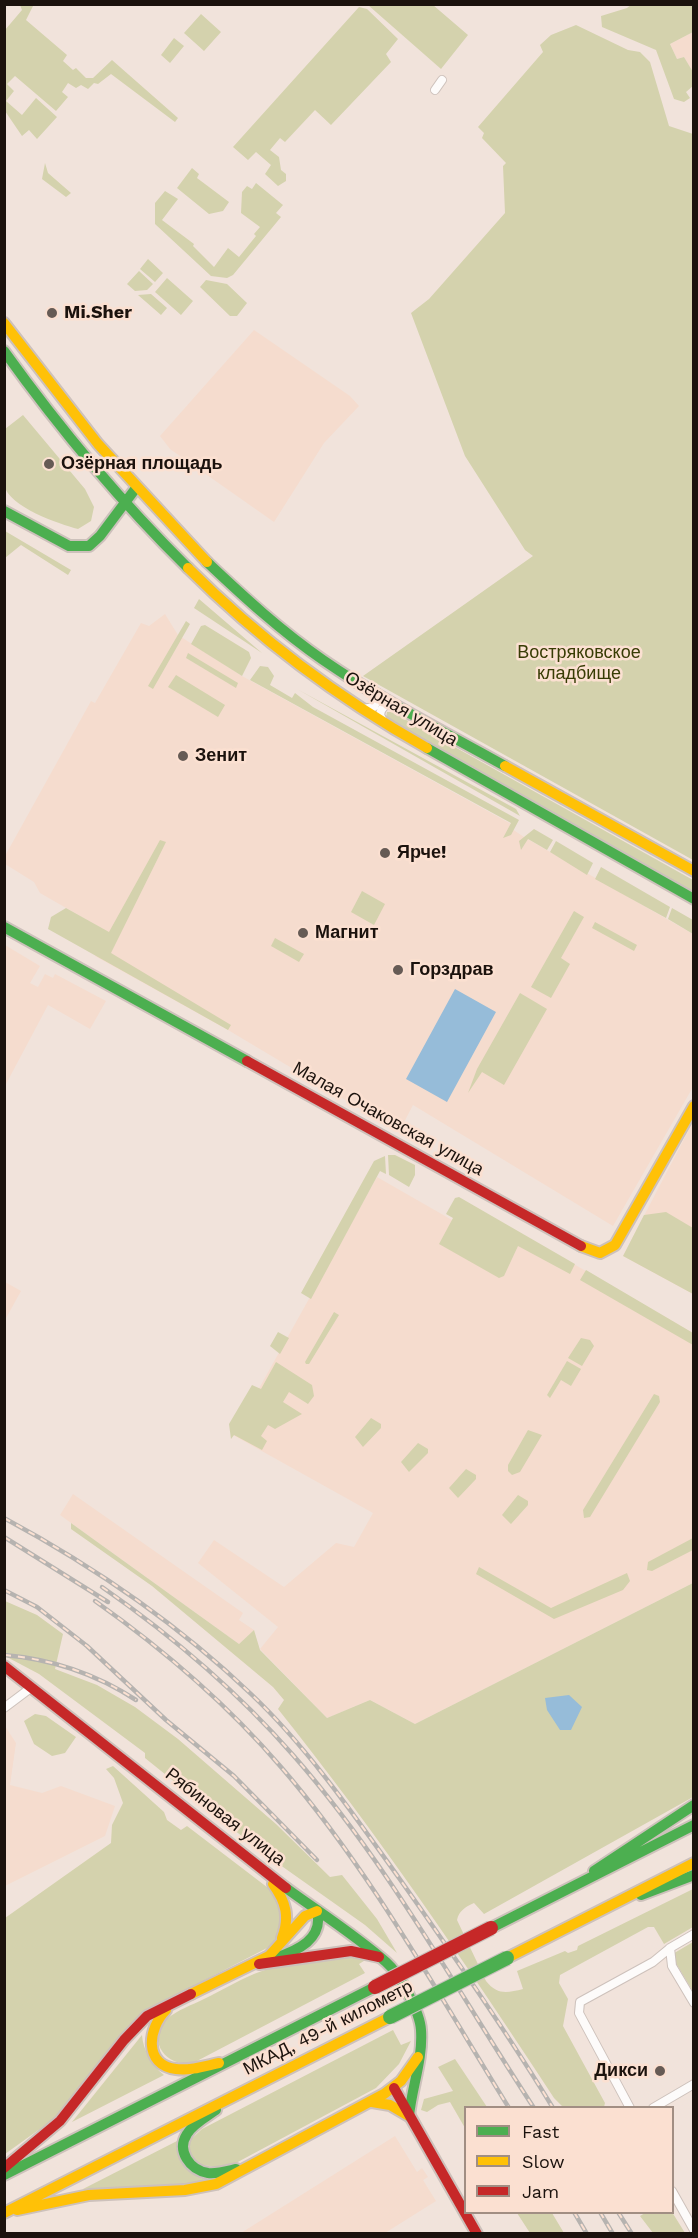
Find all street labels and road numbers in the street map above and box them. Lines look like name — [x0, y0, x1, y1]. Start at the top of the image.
street label: Озёрная улица — [341, 667, 461, 751]
street label: Малая Очаковская улица — [289, 1057, 487, 1181]
street label: Рябиновая улица — [161, 1763, 289, 1871]
street label: МКАД, 49-й километр — [240, 1976, 416, 2080]

